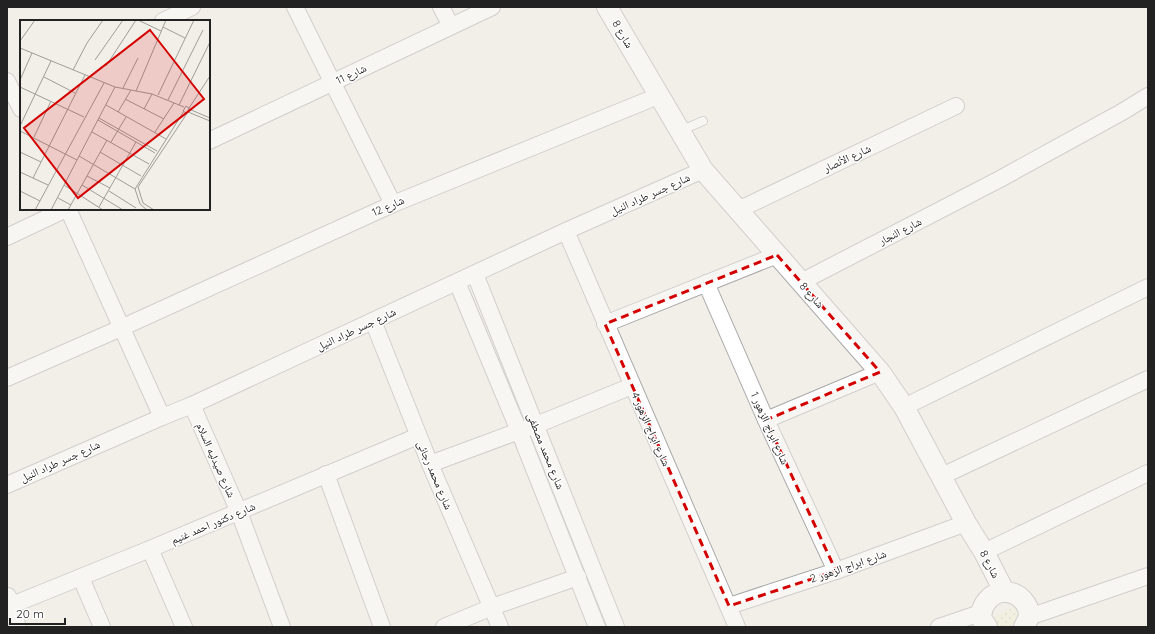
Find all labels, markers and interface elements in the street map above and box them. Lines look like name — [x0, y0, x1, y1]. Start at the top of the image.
street label: شارع 8 — [609, 18, 637, 50]
inset map — [20, 20, 210, 210]
street label: شارع 11 — [334, 61, 368, 87]
street label: شارع الأنصار — [820, 141, 873, 176]
street label: شارع جسر طراد النيل — [608, 170, 692, 218]
street label: شارع 12 — [370, 193, 406, 219]
street label: شارع النجار — [875, 214, 924, 248]
street label: شارع 8 — [797, 279, 827, 311]
street label: شارع جسر طراد النيل — [314, 304, 398, 354]
street label: شارع ابراج الزهور 1 — [748, 389, 792, 467]
street label: شارع ابراج الزهور 4 — [628, 390, 674, 468]
street label: شارع محمد مصطفى — [524, 411, 568, 491]
street label: شارع صيدليه السلام — [193, 420, 239, 500]
street label: شارع جسر طراد النيل — [18, 437, 102, 485]
street label: شارع محمد رجائى — [414, 438, 456, 512]
street label: شارع دكتور احمد غنيم — [169, 499, 258, 548]
street label: شارع ابراج الزهور 2 — [808, 546, 888, 586]
street label: شارع 8 — [977, 548, 1003, 580]
scale bar — [10, 600, 65, 626]
text: 20 m — [16, 606, 44, 621]

